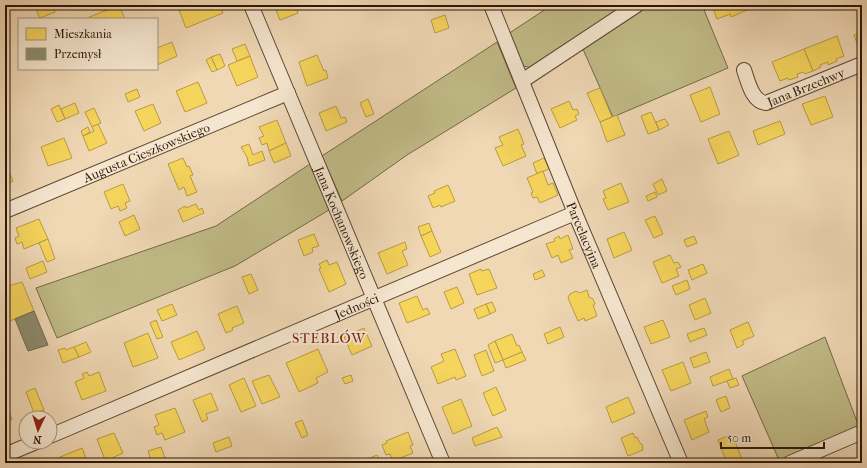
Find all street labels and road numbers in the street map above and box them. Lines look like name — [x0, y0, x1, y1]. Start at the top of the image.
street label: Jana Brzechwy — [764, 64, 848, 110]
street label: Augusta Cieszkowskiego — [80, 119, 212, 186]
street label: Jana Kochanowskiego — [312, 163, 373, 282]
street label: Parcelacyjna — [564, 199, 605, 271]
street label: Jedności — [331, 290, 381, 322]

